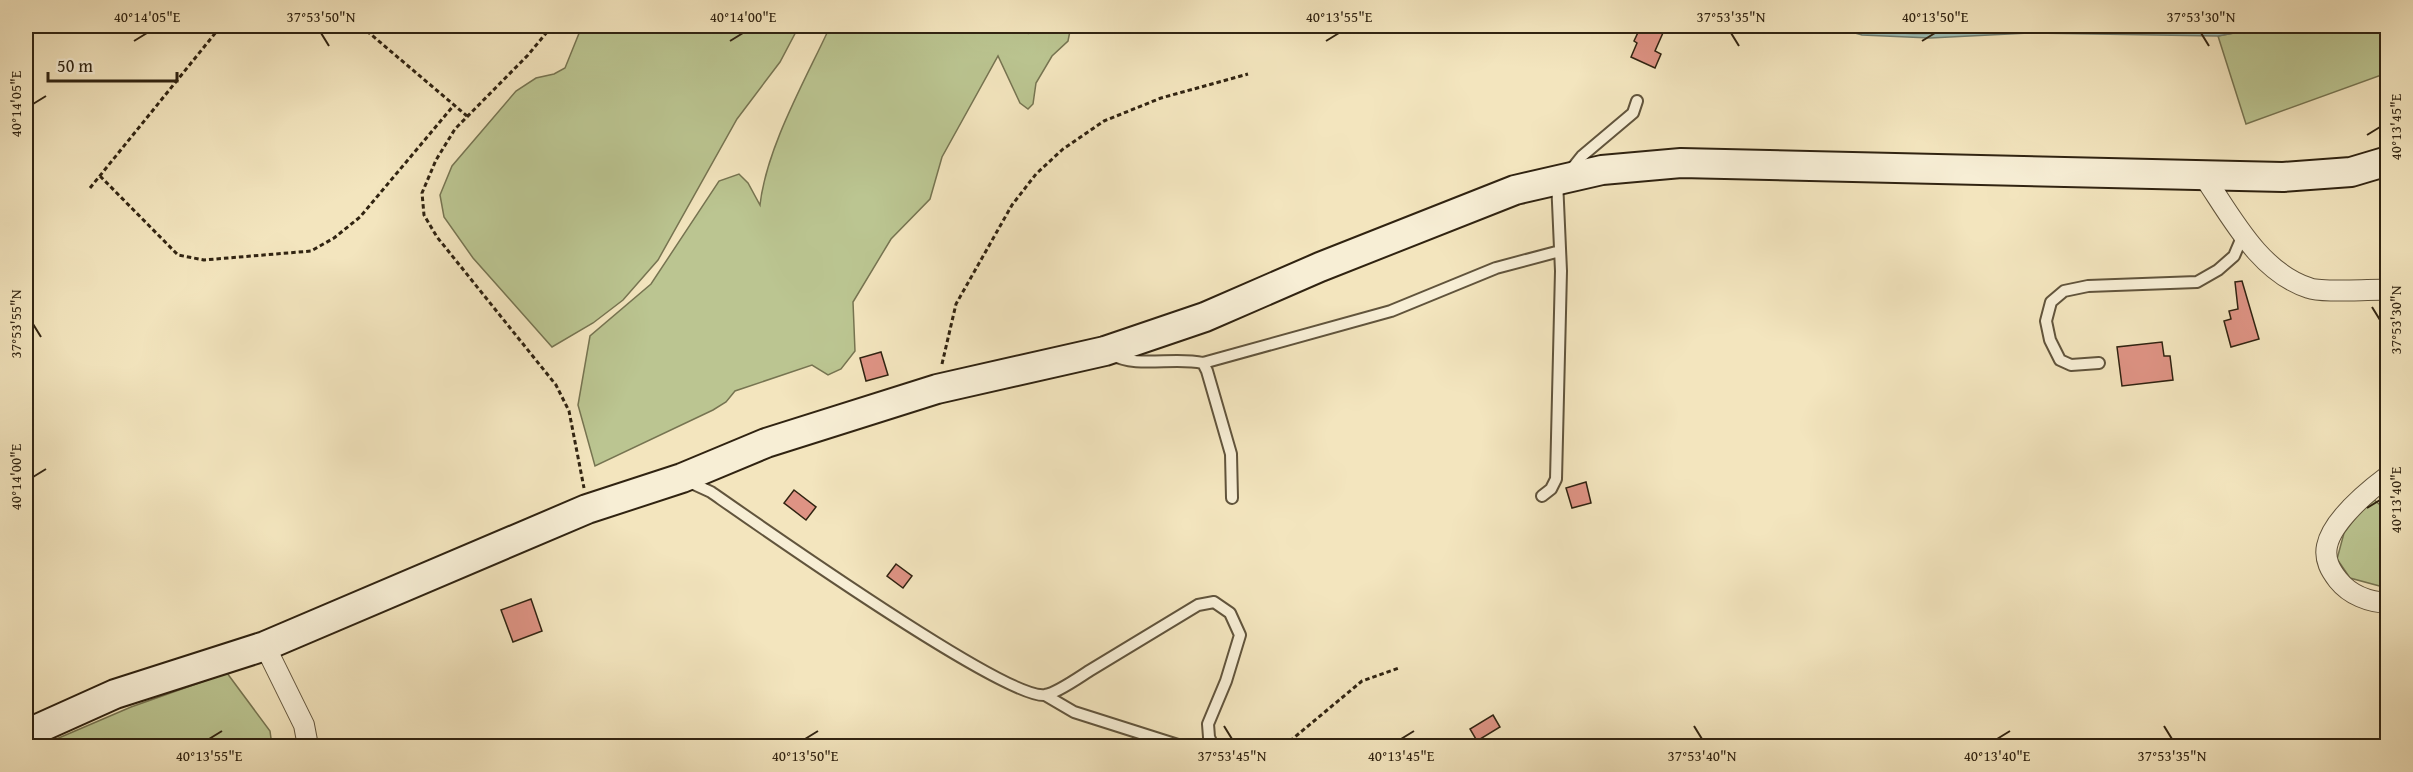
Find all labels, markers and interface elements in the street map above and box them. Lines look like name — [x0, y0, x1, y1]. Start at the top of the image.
text: 40°14'05"E — [114, 6, 181, 27]
text: 37°53'50"N — [287, 6, 356, 27]
text: 40°14'00"E — [710, 6, 777, 27]
text: 40°13'55"E — [1306, 6, 1373, 27]
text: 37°53'35"N — [1697, 6, 1766, 27]
text: 40°13'50"E — [1902, 6, 1969, 27]
text: 37°53'30"N — [2167, 6, 2236, 27]
scale bar — [48, 45, 177, 83]
text: 50 m — [57, 52, 93, 79]
text: 40°14'05"E — [5, 70, 26, 137]
text: 40°13'45"E — [2385, 93, 2406, 160]
text: 37°53'30"N — [2385, 285, 2406, 354]
text: 37°53'55"N — [5, 289, 26, 358]
text: 40°14'00"E — [5, 443, 26, 510]
text: 40°13'40"E — [2385, 466, 2406, 533]
text: 40°13'55"E — [176, 745, 243, 766]
text: 40°13'50"E — [772, 745, 839, 766]
text: 37°53'45"N — [1198, 745, 1267, 766]
text: 40°13'45"E — [1368, 745, 1435, 766]
text: 37°53'40"N — [1668, 745, 1737, 766]
text: 40°13'40"E — [1964, 745, 2031, 766]
text: 37°53'35"N — [2138, 745, 2207, 766]

